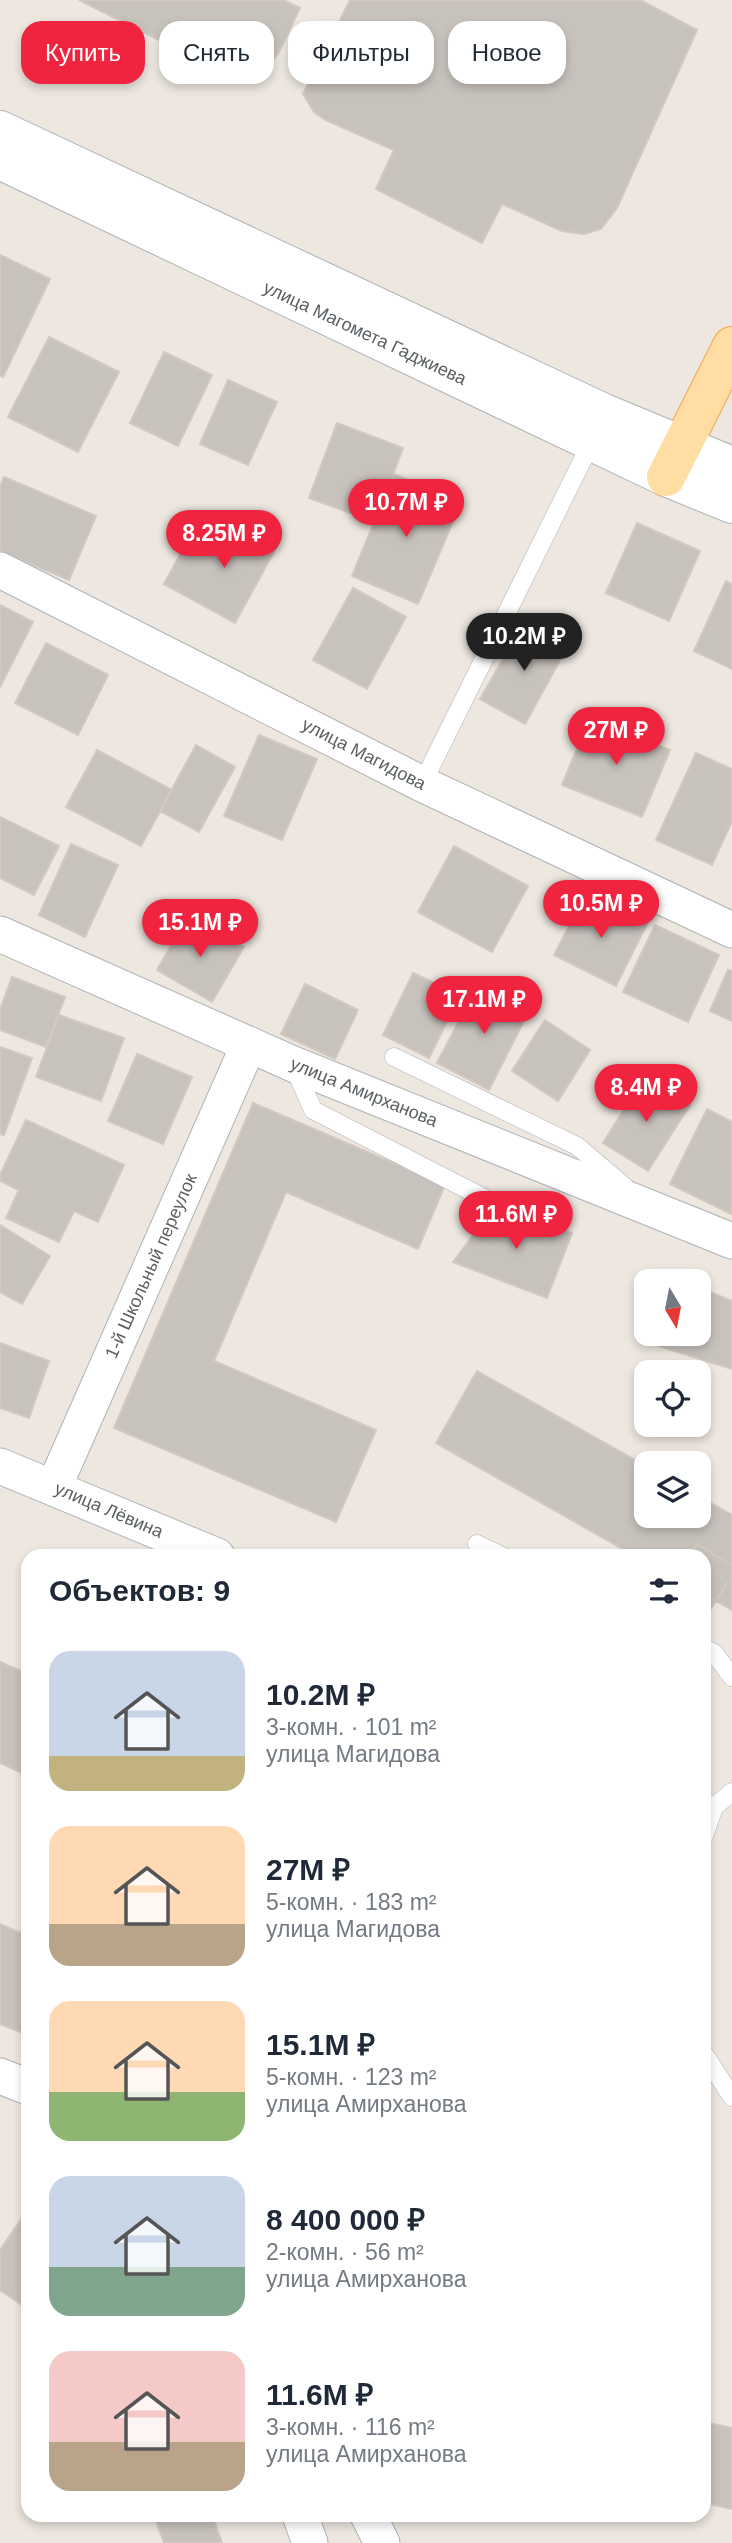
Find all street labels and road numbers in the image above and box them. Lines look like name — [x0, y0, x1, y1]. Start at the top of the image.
street label: улица Магомета Гаджиева — [260, 277, 470, 389]
street label: улица Магидова — [299, 714, 430, 794]
street label: улица Амирханова — [288, 1053, 441, 1131]
street label: 1-й Школьный переулок — [101, 1171, 201, 1361]
street label: улица Лёвина — [52, 1478, 167, 1542]

